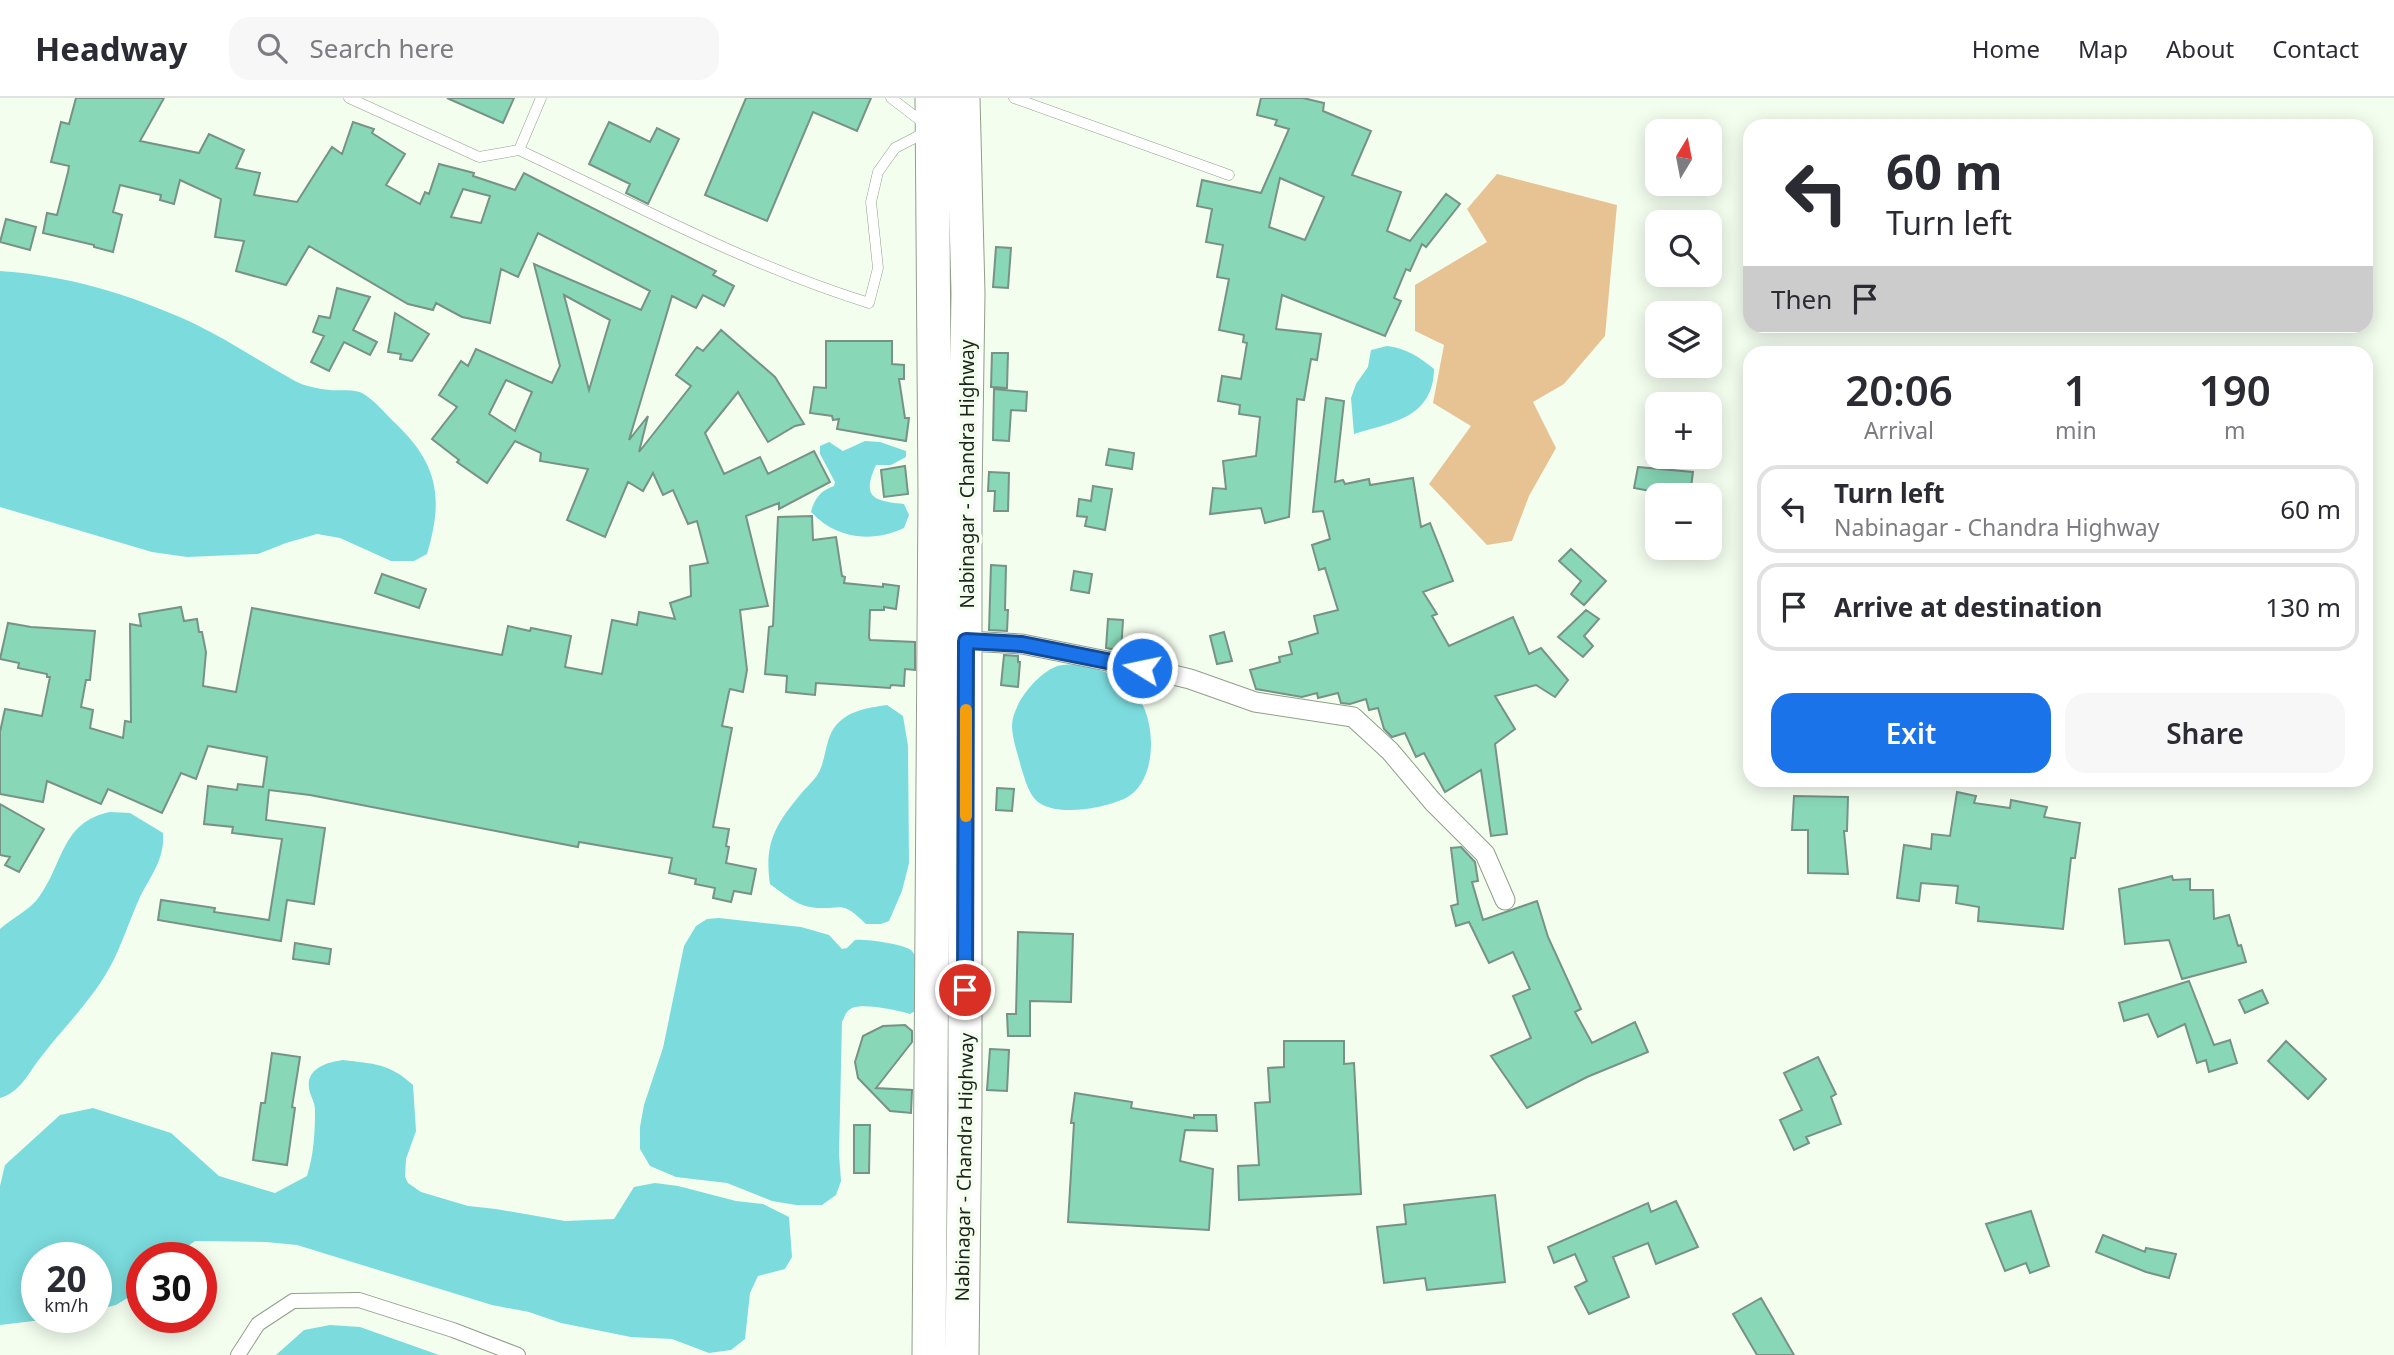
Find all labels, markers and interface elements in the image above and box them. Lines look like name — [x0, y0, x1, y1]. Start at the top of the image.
search box — [229, 17, 719, 80]
text: Headway — [35, 26, 187, 71]
icon: search — [253, 29, 291, 67]
text: Search here — [309, 30, 454, 66]
text: Home — [1972, 32, 2040, 65]
text: Map — [2078, 32, 2128, 65]
text: About — [2166, 32, 2234, 65]
text: Contact — [2272, 32, 2359, 65]
north arrow — [1645, 119, 1722, 196]
map controls — [1645, 119, 1722, 560]
text: 60 m — [1886, 138, 2003, 204]
icon: left — [1771, 147, 1862, 238]
text: Turn left — [1886, 201, 2012, 244]
button: search — [1645, 210, 1722, 287]
icon: arrive — [1846, 280, 1884, 318]
text: Then — [1771, 281, 1832, 317]
button: layers — [1645, 301, 1722, 378]
street label: Nabinagar - Chandra Highway — [954, 339, 980, 608]
text: 20:06 — [1845, 361, 1953, 418]
text: 1 — [2064, 361, 2088, 418]
text: 190 — [2199, 361, 2271, 418]
button: + — [1645, 392, 1722, 469]
text: Arrival — [1864, 414, 1934, 446]
text: min — [2055, 414, 2097, 446]
text: m — [2224, 414, 2246, 446]
text: Turn left — [1834, 475, 1945, 511]
button: − — [1645, 483, 1722, 560]
icon: left — [1775, 490, 1813, 528]
text: 60 m — [2280, 491, 2341, 527]
text: Nabinagar - Chandra Highway — [1834, 511, 2159, 543]
icon: arrive — [1775, 588, 1813, 626]
text: Arrive at destination — [1834, 589, 2103, 625]
text: 130 m — [2265, 589, 2341, 625]
position arrow — [1105, 631, 1179, 705]
button: Exit — [1771, 693, 2051, 773]
button: Share — [2065, 693, 2345, 773]
pin — [935, 960, 995, 1020]
icon: arrive — [946, 971, 984, 1009]
street label: Nabinagar - Chandra Highway — [949, 1032, 979, 1302]
speed limit sign: 30 — [126, 1242, 217, 1333]
text: 20 — [46, 1255, 87, 1302]
text: km/h — [44, 1293, 89, 1317]

